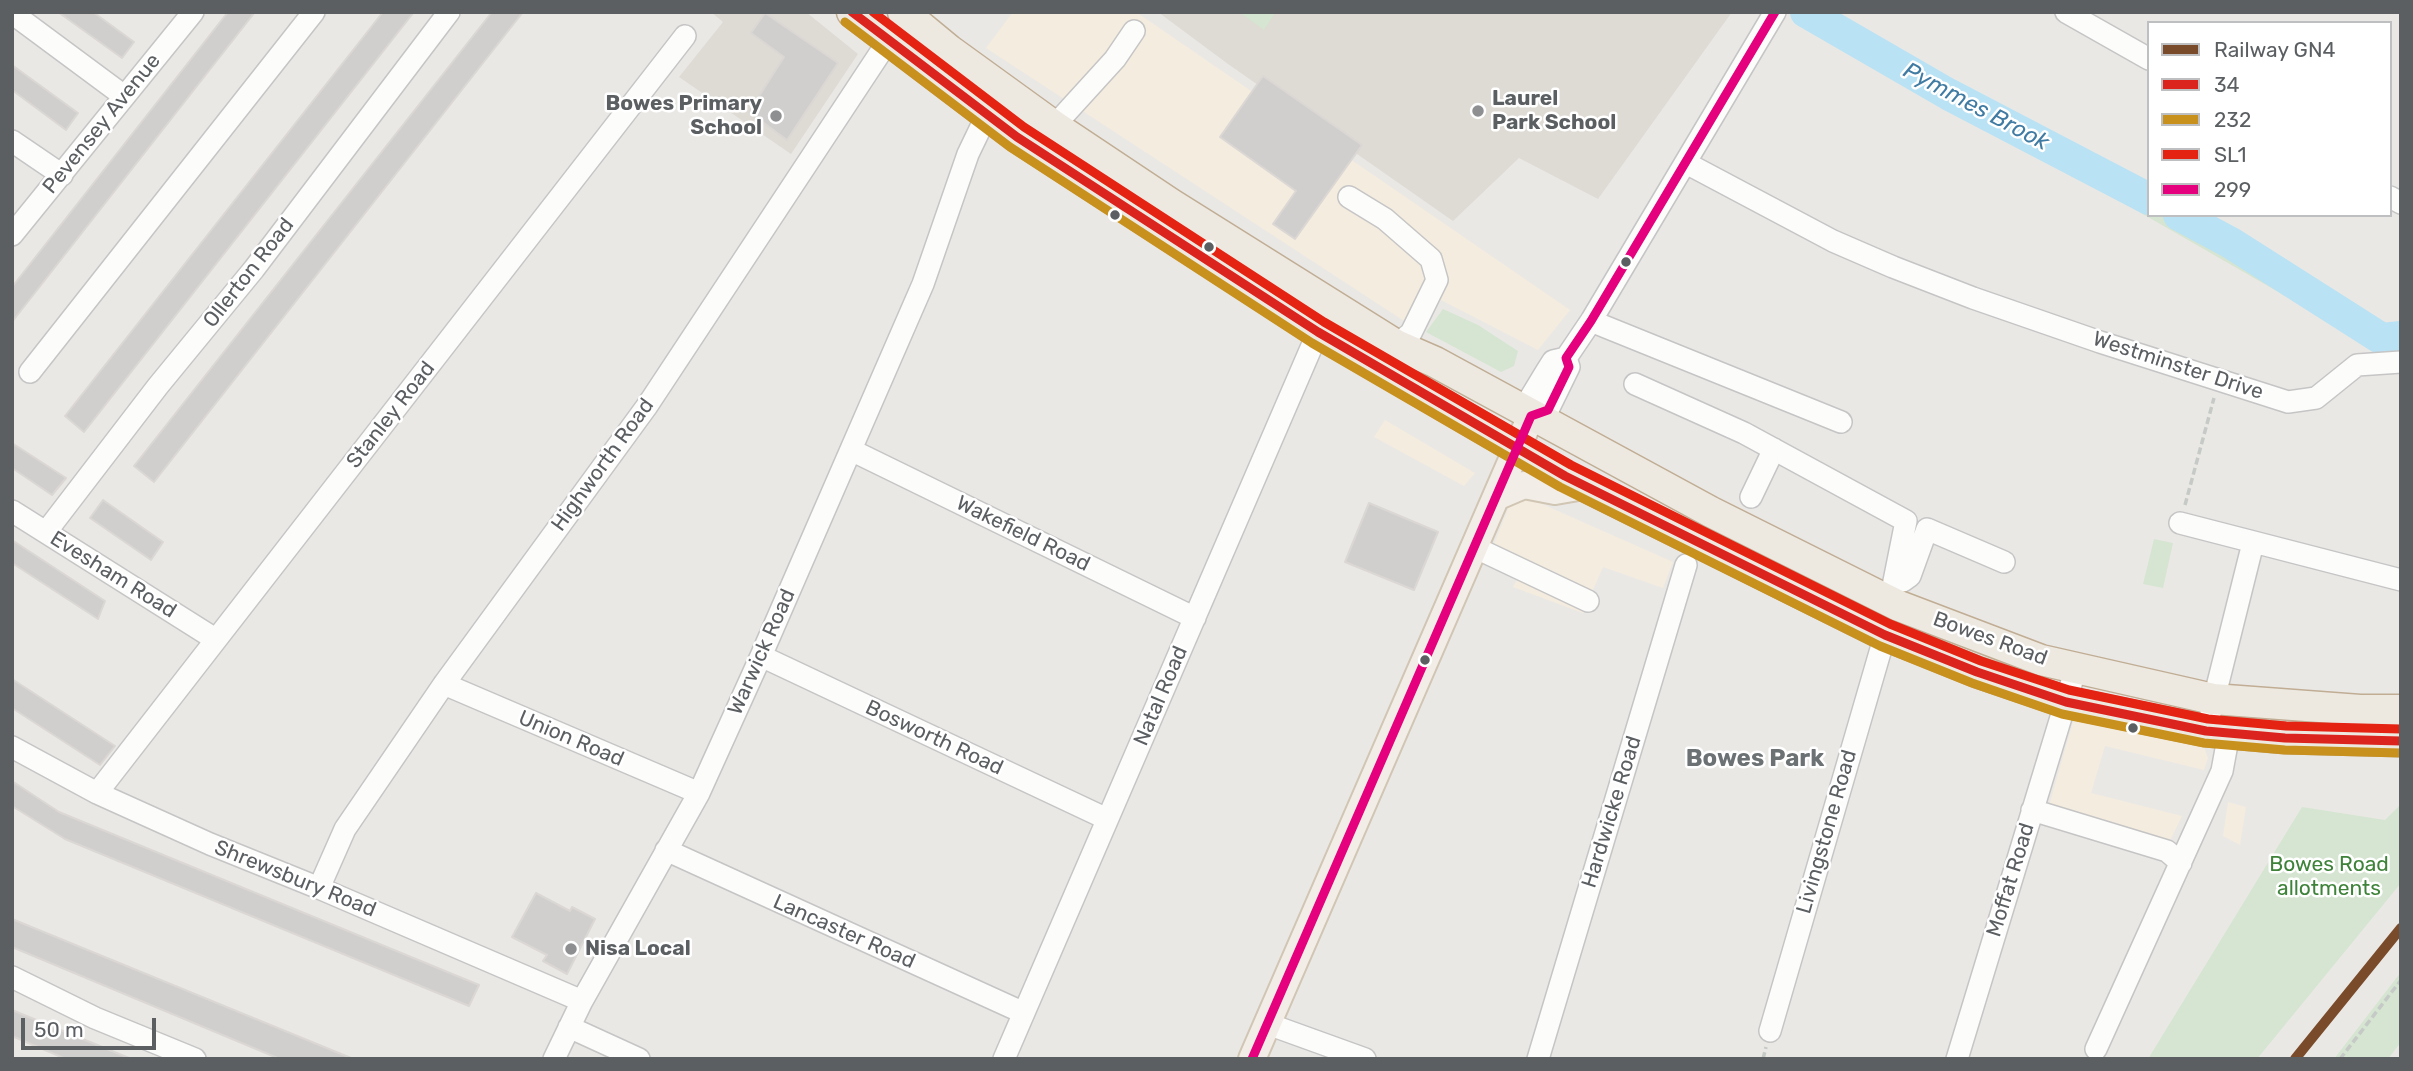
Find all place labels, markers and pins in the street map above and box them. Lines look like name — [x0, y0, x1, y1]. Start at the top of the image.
place label: Laurel Park School — [1492, 86, 1616, 136]
place label: Bowes Primary School — [605, 91, 762, 141]
marker: Laurel Park School — [1470, 103, 1486, 119]
marker: Bowes Primary School — [768, 108, 784, 124]
unlabelled marker — [1108, 208, 1122, 222]
unlabelled marker — [1202, 240, 1216, 254]
unlabelled marker — [1619, 255, 1633, 269]
unlabelled marker — [1418, 653, 1432, 667]
unlabelled marker — [2126, 721, 2140, 735]
place label: Nisa Local — [585, 936, 691, 962]
marker: Nisa Local — [563, 941, 579, 957]

